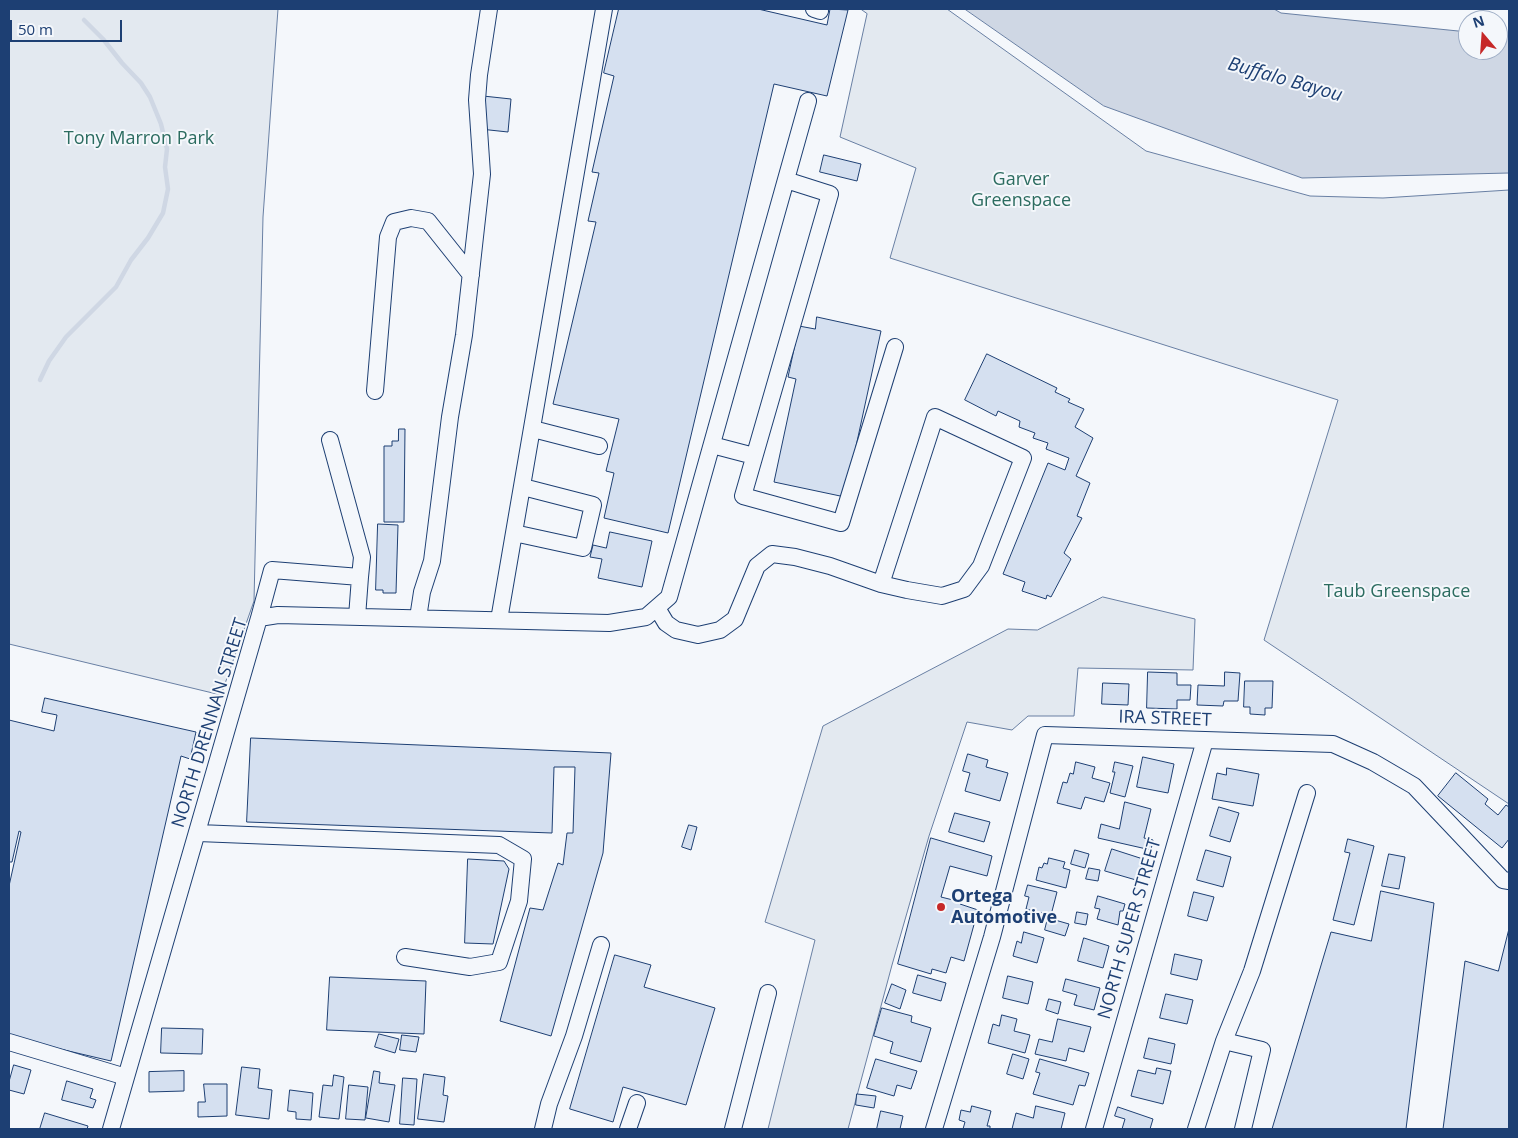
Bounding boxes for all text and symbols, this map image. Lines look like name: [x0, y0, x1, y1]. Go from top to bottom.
scale bar: [12, 10, 125, 42]
north arrow: [1458, 10, 1508, 60]
text: N: [1470, 10, 1487, 32]
text: 50 m: [18, 19, 53, 39]
water label: Buffalo Bayou: [1225, 53, 1345, 107]
park label: Tony Marron Park: [64, 128, 214, 150]
park label: Garver Greenspace: [971, 169, 1071, 212]
park label: Taub Greenspace: [1324, 581, 1470, 603]
street label: NORTH DRENNAN STREET: [168, 615, 252, 831]
street label: IRA STREET: [1118, 707, 1212, 731]
street label: NORTH SUPER STREET: [1094, 836, 1166, 1022]
place label: Ortega Automotive: [951, 886, 1057, 929]
marker: Ortega Automotive: [935, 901, 947, 913]

